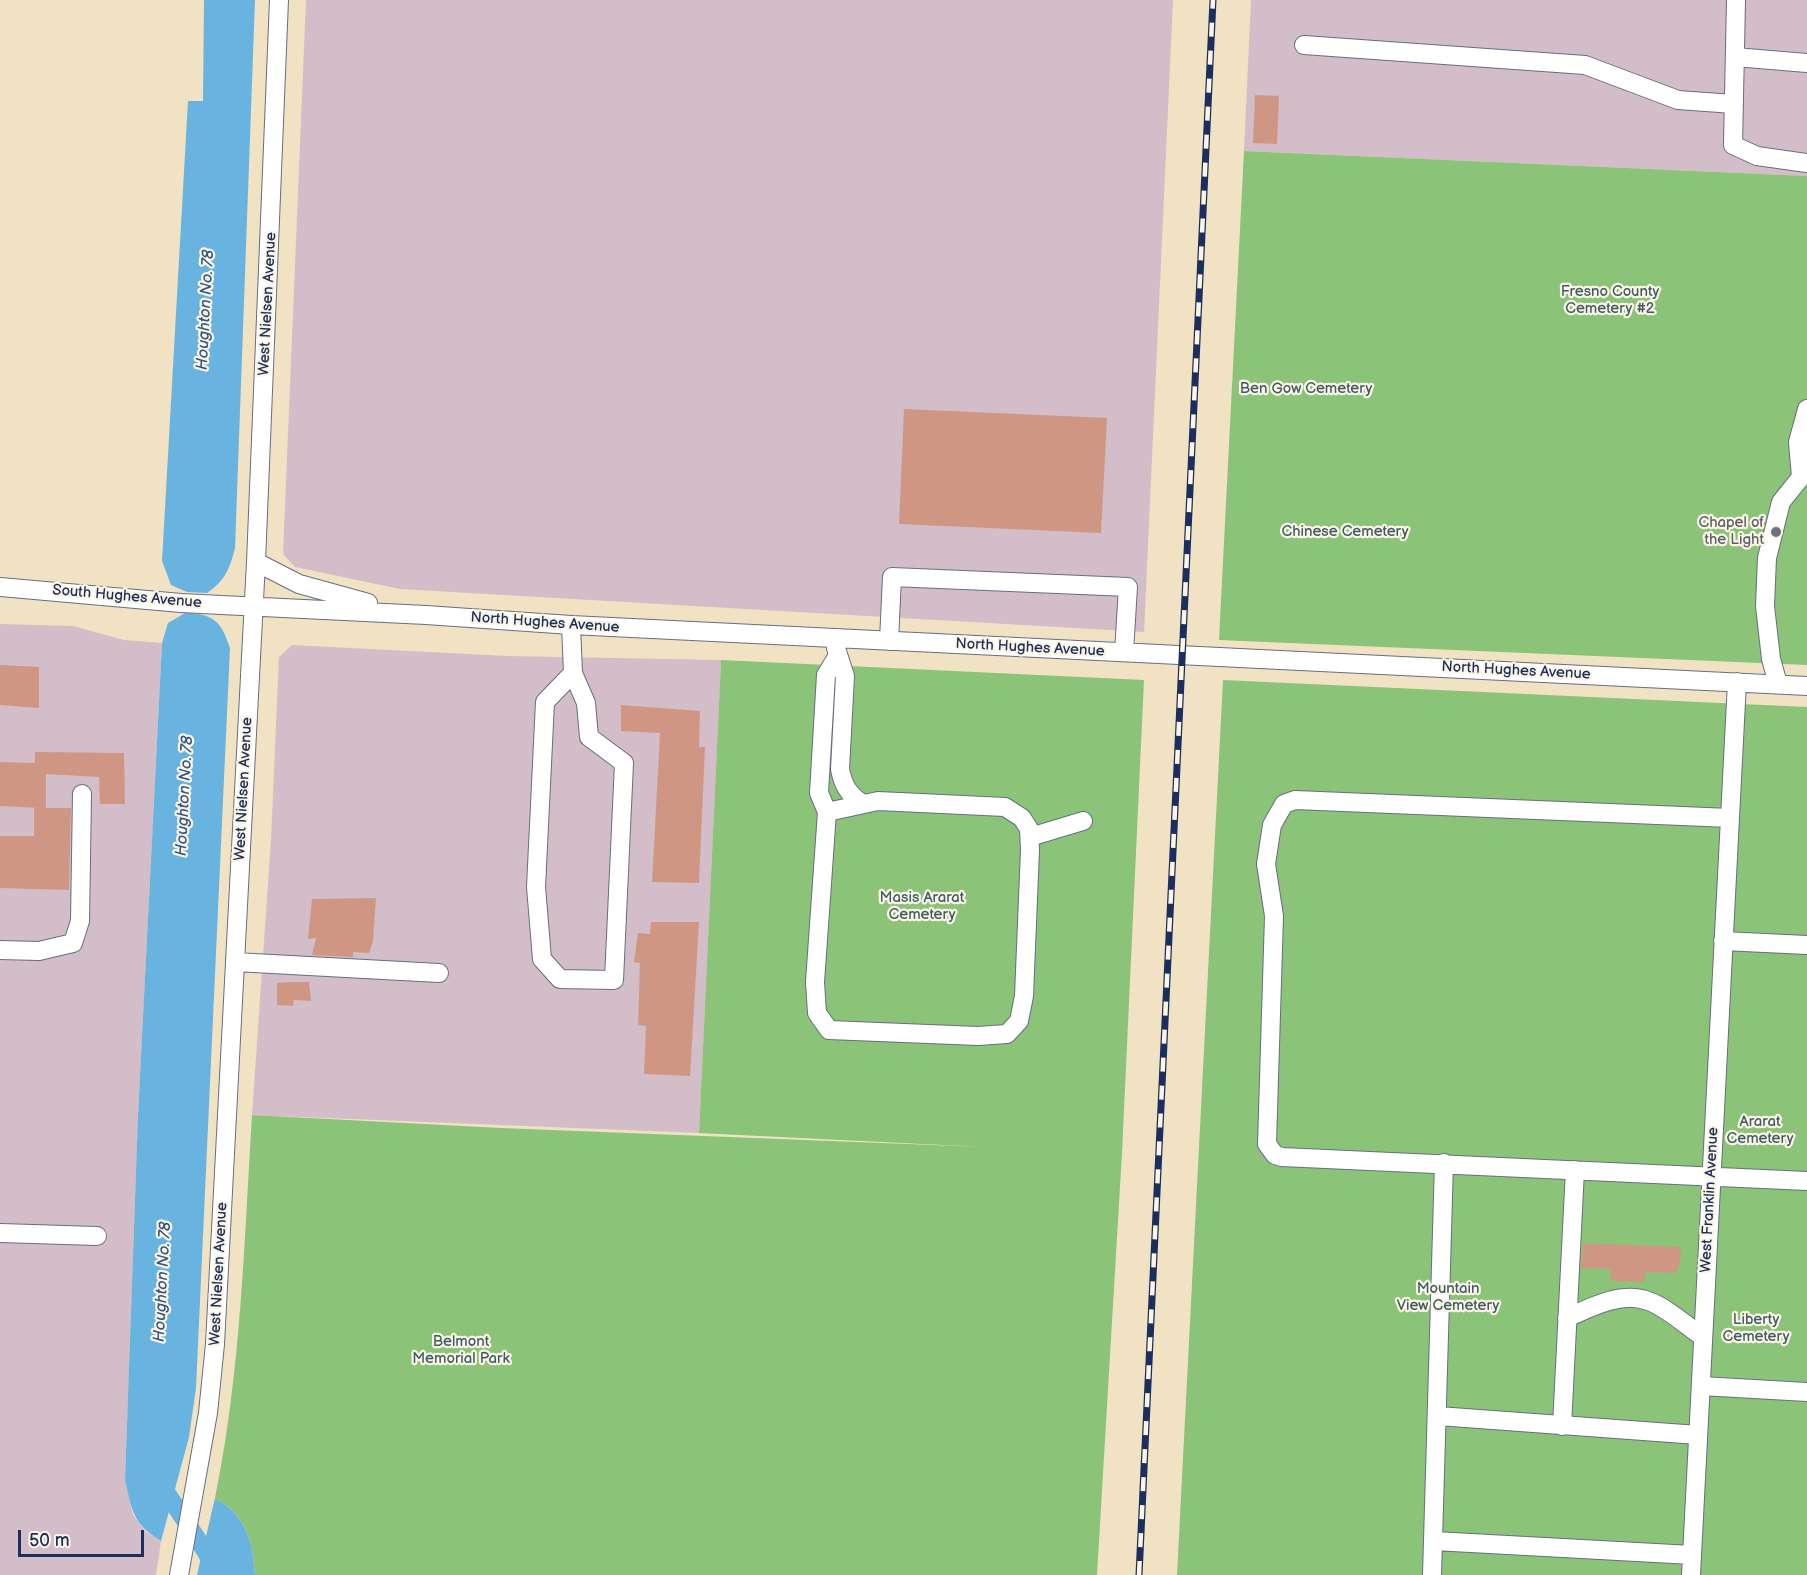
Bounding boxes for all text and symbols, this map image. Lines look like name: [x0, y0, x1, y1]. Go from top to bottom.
street label: West Nielsen Avenue: [255, 232, 281, 376]
water label: Houghton No. 78: [193, 250, 219, 370]
park label: Fresno County Cemetery #2: [1561, 283, 1659, 318]
park label: Ben Gow Cemetery: [1240, 380, 1372, 398]
place label: Chapel of the Light: [1698, 514, 1764, 549]
park label: Chinese Cemetery: [1281, 523, 1409, 541]
marker: Chapel of the Light: [1769, 525, 1783, 539]
street label: South Hughes Avenue: [52, 582, 202, 612]
street label: North Hughes Avenue: [470, 609, 620, 637]
street label: North Hughes Avenue: [955, 635, 1105, 661]
street label: North Hughes Avenue: [1441, 658, 1591, 684]
street label: West Nielsen Avenue: [231, 717, 257, 861]
water label: Houghton No. 78: [172, 736, 198, 856]
park label: Masis Ararat Cemetery: [880, 889, 964, 924]
park label: Ararat Cemetery: [1727, 1113, 1793, 1148]
street label: West Franklin Avenue: [1697, 1127, 1723, 1273]
street label: West Nielsen Avenue: [206, 1202, 232, 1346]
water label: Houghton No. 78: [150, 1222, 176, 1342]
park label: Mountain View Cemetery: [1397, 1280, 1499, 1315]
park label: Liberty Cemetery: [1723, 1311, 1789, 1346]
park label: Belmont Memorial Park: [412, 1333, 510, 1368]
scale bar: [21, 1518, 147, 1556]
text: 50 m: [29, 1530, 70, 1551]

